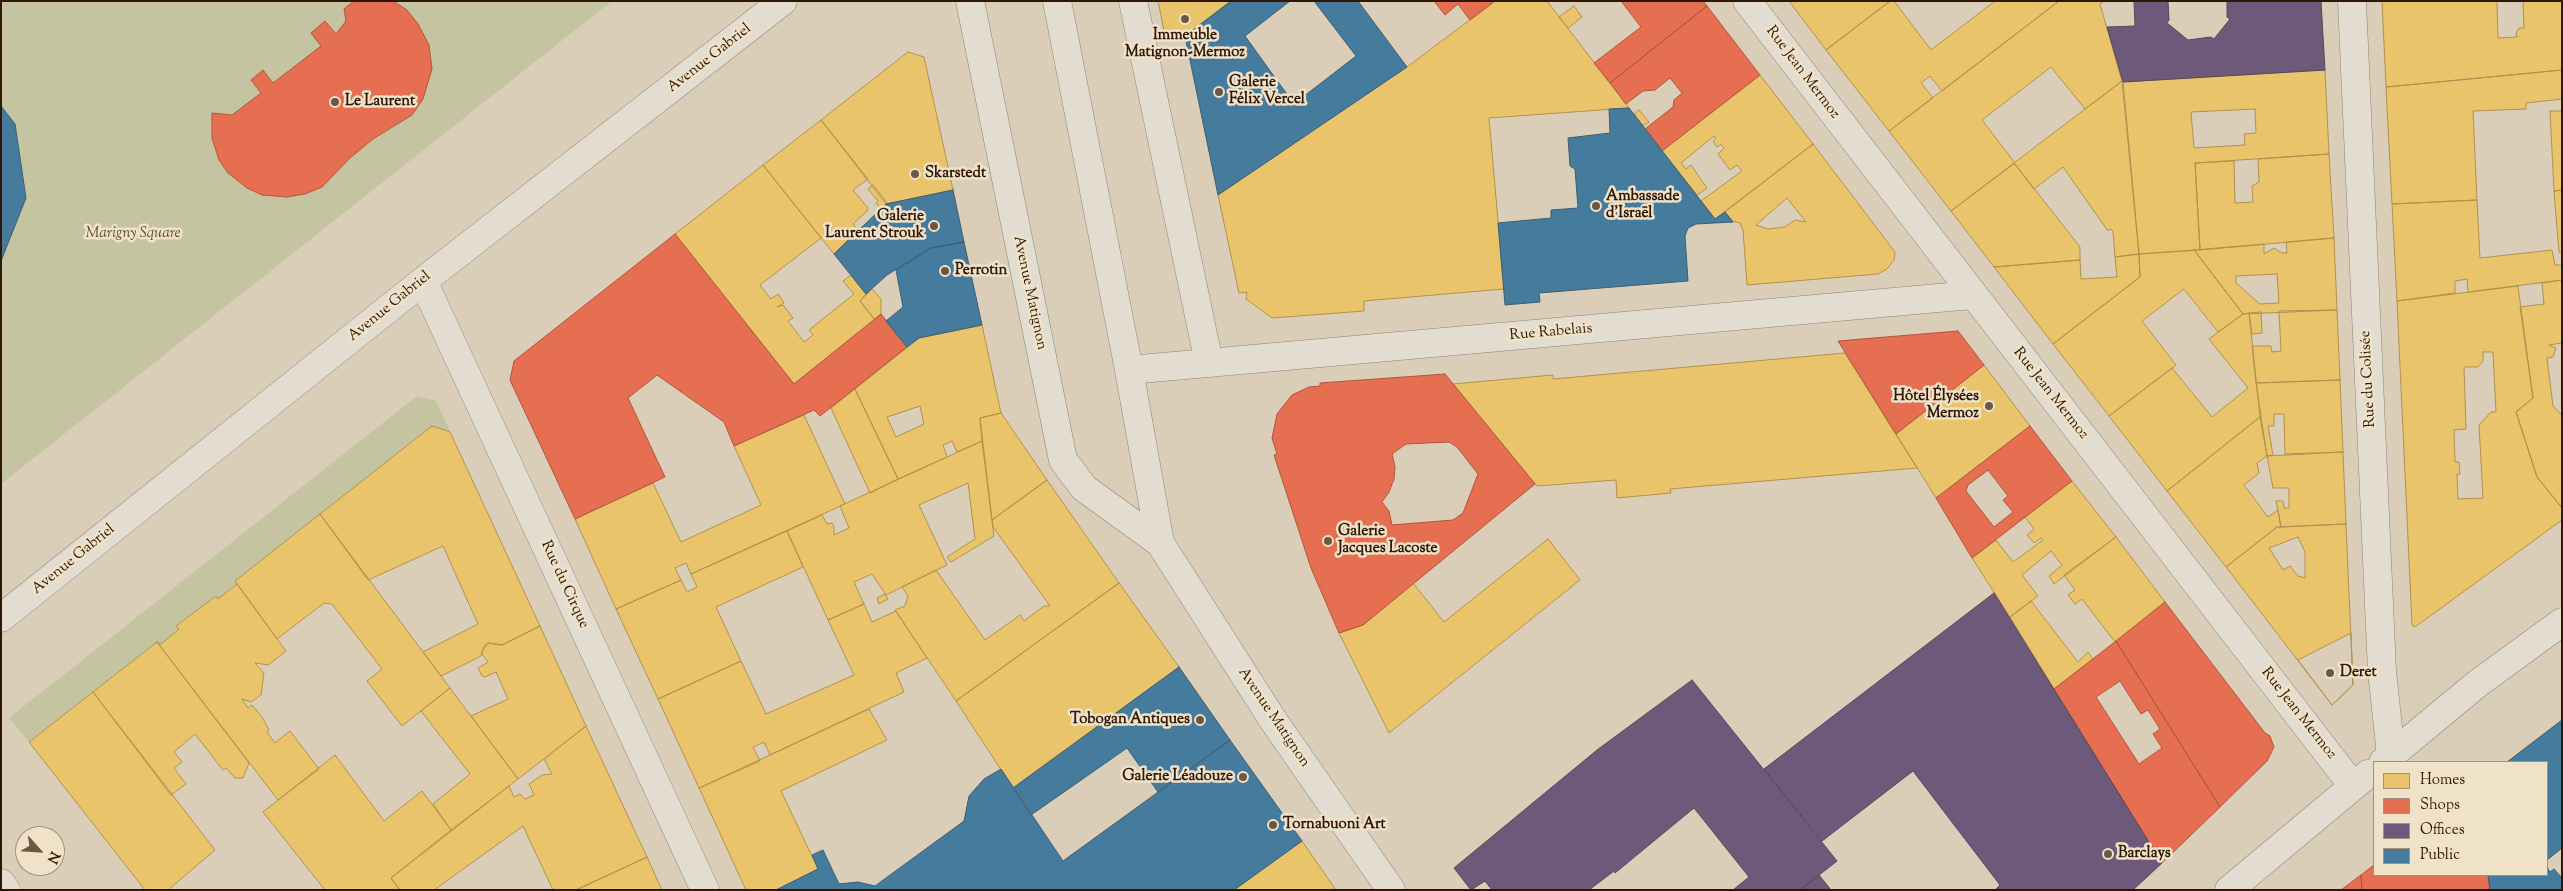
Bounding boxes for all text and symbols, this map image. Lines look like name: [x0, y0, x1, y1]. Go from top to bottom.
marker: Immeuble Matignon-Mermoz: [1179, 13, 1191, 25]
street label: Avenue Gabriel: [664, 21, 756, 97]
street label: Rue Jean Mermoz: [1761, 23, 1843, 123]
place label: Immeuble Matignon-Mermoz: [1125, 27, 1245, 62]
place label: Galerie Félix Vercel: [1229, 74, 1305, 109]
marker: Galerie Félix Vercel: [1213, 86, 1225, 98]
place label: Le Laurent: [345, 93, 415, 111]
marker: Le Laurent: [329, 96, 341, 108]
place label: Skarstedt: [925, 165, 986, 183]
marker: Skarstedt: [909, 168, 921, 180]
place label: Ambassade d'Israël: [1606, 188, 1679, 223]
marker: Ambassade d'Israël: [1590, 200, 1602, 212]
place label: Galerie Laurent Strouk: [825, 208, 924, 243]
marker: Galerie Laurent Strouk: [928, 220, 940, 232]
park label: Marigny Square: [86, 225, 180, 243]
street label: Avenue Matignon: [1008, 234, 1050, 352]
place label: Perrotin: [955, 262, 1007, 280]
marker: Perrotin: [939, 265, 951, 277]
street label: Avenue Gabriel: [345, 268, 435, 346]
street label: Rue Rabelais: [1509, 320, 1593, 346]
street label: Rue du Colisée: [2357, 330, 2381, 428]
street label: Rue Jean Mermoz: [2008, 344, 2092, 444]
place label: Hôtel Élysées Mermoz: [1893, 388, 1979, 423]
marker: Hôtel Élysées Mermoz: [1983, 400, 1995, 412]
street label: Avenue Gabriel: [29, 521, 119, 599]
place label: Galerie Jacques Lacoste: [1338, 523, 1438, 558]
marker: Galerie Jacques Lacoste: [1322, 535, 1334, 547]
street label: Rue du Cirque: [536, 538, 592, 632]
street label: Rue Jean Mermoz: [2256, 664, 2340, 764]
place label: Deret: [2340, 664, 2377, 682]
street label: Avenue Matignon: [1233, 665, 1313, 771]
marker: Deret: [2324, 667, 2336, 679]
place label: Tobogan Antiques: [1070, 711, 1190, 729]
marker: Tobogan Antiques: [1194, 714, 1206, 726]
legend: [2373, 761, 2548, 876]
place label: Galerie Léadouze: [1122, 768, 1233, 786]
text: Homes: [2420, 770, 2465, 791]
marker: Galerie Léadouze: [1237, 771, 1249, 783]
text: Shops: [2420, 795, 2460, 816]
place label: Tornabuoni Art: [1283, 816, 1386, 834]
marker: Tornabuoni Art: [1267, 819, 1279, 831]
text: Offices: [2420, 820, 2465, 841]
north arrow: [15, 826, 65, 876]
place label: Barclays: [2118, 845, 2171, 863]
text: Public: [2420, 845, 2460, 866]
text: N: [41, 848, 64, 867]
marker: Barclays: [2102, 848, 2114, 860]

